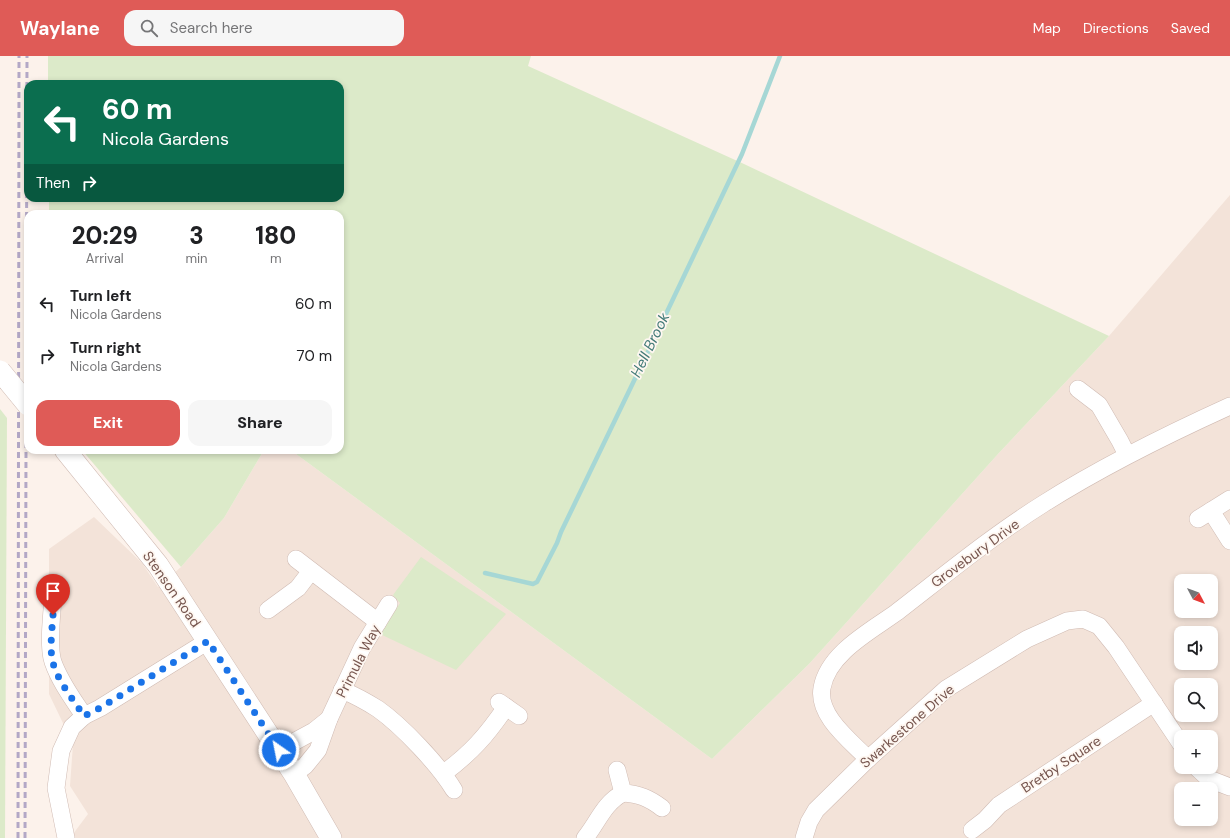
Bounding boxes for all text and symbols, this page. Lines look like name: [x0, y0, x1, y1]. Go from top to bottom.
search box: [124, 10, 404, 46]
text: Waylane: [20, 16, 100, 41]
icon: search: [138, 17, 160, 39]
text: Search here: [170, 18, 253, 38]
text: Map: [1033, 19, 1061, 37]
text: Directions: [1083, 19, 1149, 37]
text: Saved: [1171, 19, 1210, 37]
text: 60 m: [102, 91, 172, 128]
icon: left: [36, 96, 88, 148]
text: Nicola Gardens: [102, 127, 229, 151]
icon: right: [78, 172, 100, 194]
text: Then: [36, 173, 70, 193]
text: 20:29: [72, 220, 138, 251]
text: 3: [189, 220, 204, 251]
text: 180: [255, 220, 296, 251]
text: Arrival: [86, 250, 124, 267]
text: min: [185, 250, 208, 267]
text: m: [270, 250, 282, 267]
text: Turn left: [70, 286, 131, 306]
icon: left: [36, 293, 58, 315]
text: 60 m: [295, 294, 332, 314]
text: Nicola Gardens: [70, 306, 162, 323]
water label: Hell Brook: [626, 309, 674, 381]
text: Turn right: [70, 338, 141, 358]
icon: right: [36, 345, 58, 367]
text: 70 m: [297, 346, 332, 366]
text: Nicola Gardens: [70, 358, 162, 375]
button: Exit: [36, 400, 180, 446]
button: Share: [188, 400, 332, 446]
street label: Grovebury Drive: [927, 515, 1023, 591]
street label: Stenson Road: [139, 547, 205, 631]
pin: [36, 574, 70, 615]
north arrow: [1174, 574, 1218, 618]
map controls: [1174, 574, 1218, 826]
icon: arrive: [42, 580, 64, 602]
street label: Primula Way: [332, 621, 384, 701]
button: sound: [1174, 626, 1218, 670]
button: search: [1174, 678, 1218, 722]
street label: Swarkestone Drive: [856, 680, 958, 772]
position arrow: [258, 729, 300, 771]
button: +: [1174, 730, 1218, 774]
street label: Bretby Square: [1018, 731, 1104, 797]
button: −: [1174, 782, 1218, 826]

